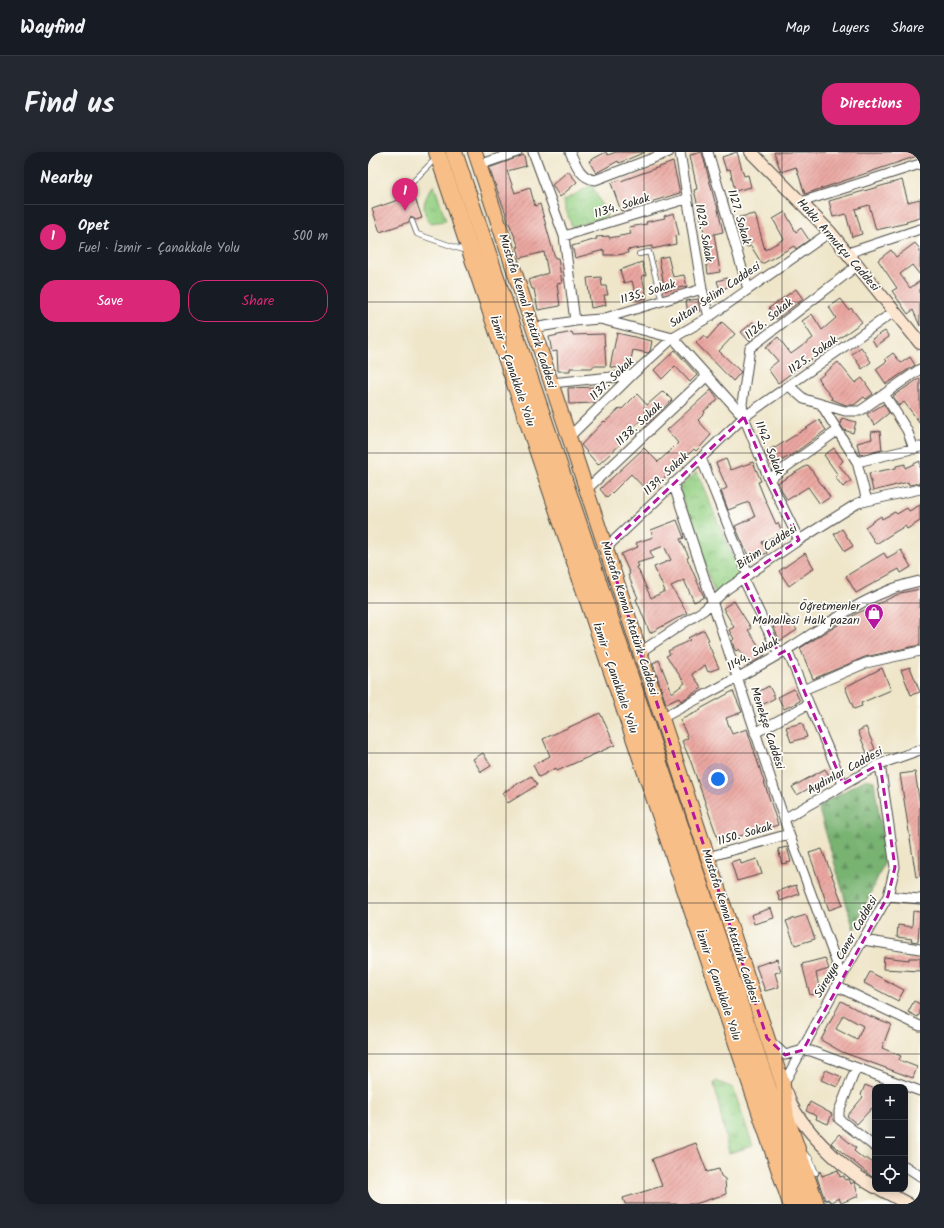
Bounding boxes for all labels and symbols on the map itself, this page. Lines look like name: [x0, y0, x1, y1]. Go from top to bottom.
pin: 1: [392, 178, 418, 211]
street label: 1127. Sokak: [722, 187, 756, 247]
street label: 1134. Sokak: [592, 188, 653, 223]
street label: Hakkı Armutçu Caddesi: [792, 194, 885, 297]
street label: 1029. Sokak: [690, 202, 719, 264]
street label: Mustafa Kemal Atatürk Caddesi: [493, 231, 561, 392]
street label: Sultan Selim Caddesi: [665, 257, 765, 333]
street label: 1135. Sokak: [618, 274, 678, 309]
street label: 1126. Sokak: [741, 293, 798, 344]
street label: İzmir - Çanakkale Yolu: [484, 313, 540, 429]
street label: 1125. Sokak: [784, 331, 842, 379]
street label: 1137. Sokak: [585, 352, 639, 405]
street label: 1138. Sokak: [611, 397, 667, 451]
street label: 1142. Sokak: [749, 418, 789, 479]
street label: 1139. Sokak: [639, 448, 693, 500]
street label: Bitim Caddesi: [732, 519, 802, 575]
street label: Mustafa Kemal Atatürk Caddesi: [595, 538, 663, 699]
place label: Öğretmenler Mahallesi Halk pazarı: [752, 597, 861, 630]
shop icon: Öğretmenler Mahallesi Halk pazarı: [863, 602, 885, 630]
street label: İzmir - Çanakkale Yolu: [587, 620, 643, 736]
street label: 1144. Sokak: [723, 632, 783, 676]
street label: Menekşe Caddesi: [745, 684, 790, 773]
street label: Aydınlar Caddesi: [804, 742, 887, 800]
your location: [708, 769, 728, 789]
street label: 1150. Sokak: [715, 817, 775, 851]
street label: Mustafa Kemal Atatürk Caddesi: [696, 846, 764, 1007]
street label: Süreyya Caner Caddesi: [809, 892, 883, 1001]
street label: İzmir - Çanakkale Yolu: [690, 927, 746, 1043]

